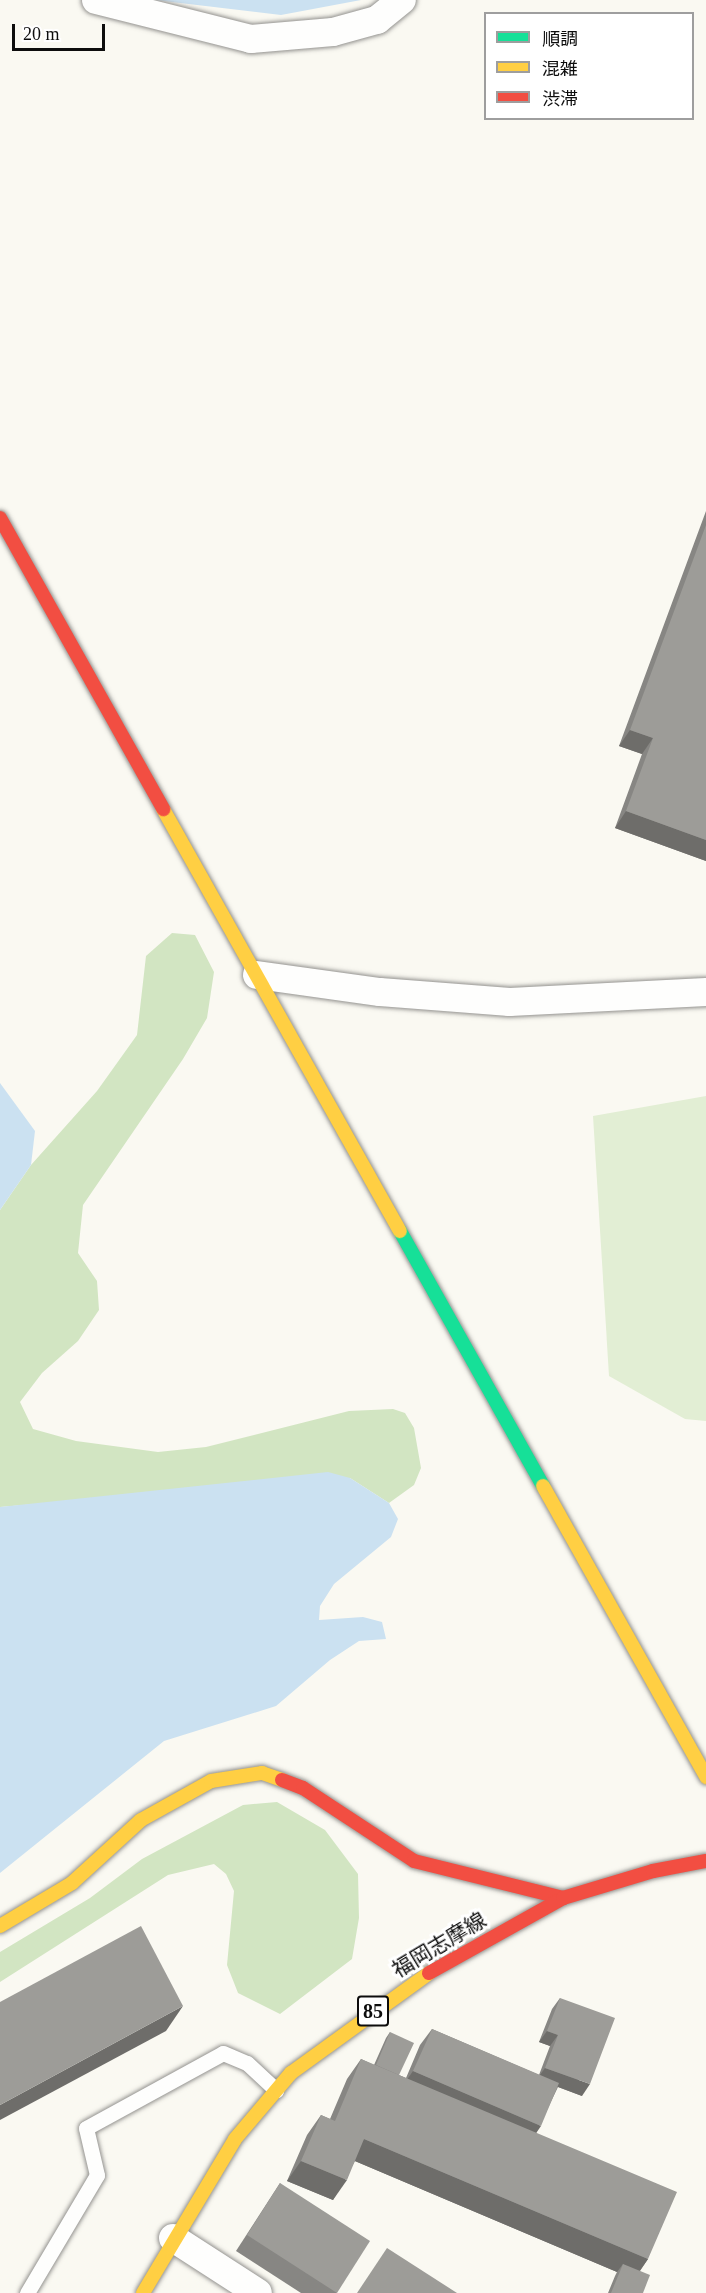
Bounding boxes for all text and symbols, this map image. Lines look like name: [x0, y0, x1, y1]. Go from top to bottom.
scale bar: [15, 12, 108, 50]
legend: [484, 12, 694, 120]
text: 20 m: [23, 24, 60, 44]
text: 順調: [542, 29, 578, 49]
text: 混雑: [542, 59, 578, 79]
text: 渋滞: [542, 89, 578, 109]
street label: 福岡志摩線: [388, 1907, 490, 1983]
road number: 85: [356, 1994, 389, 2028]

